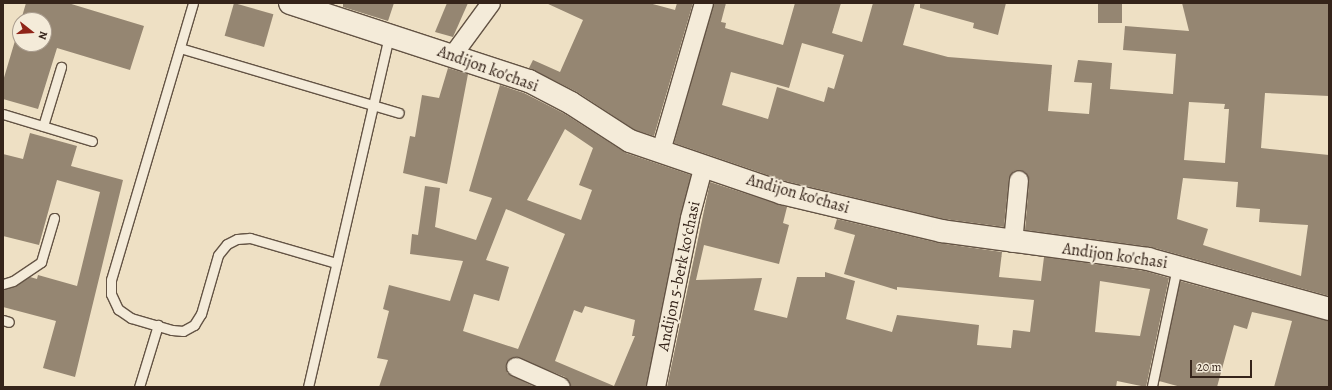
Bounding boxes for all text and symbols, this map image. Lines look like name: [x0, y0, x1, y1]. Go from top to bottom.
north arrow: [12, 12, 52, 52]
text: N: [35, 29, 51, 41]
street label: Andijon ko'chasi: [435, 42, 541, 96]
street label: Andijon ko'chasi: [744, 170, 852, 218]
street label: Аndijon 5-berk koʻchasi: [654, 199, 704, 353]
street label: Andijon ko'chasi: [1061, 239, 1169, 273]
scale bar: [1192, 352, 1254, 378]
text: 20 m: [1197, 359, 1221, 375]

